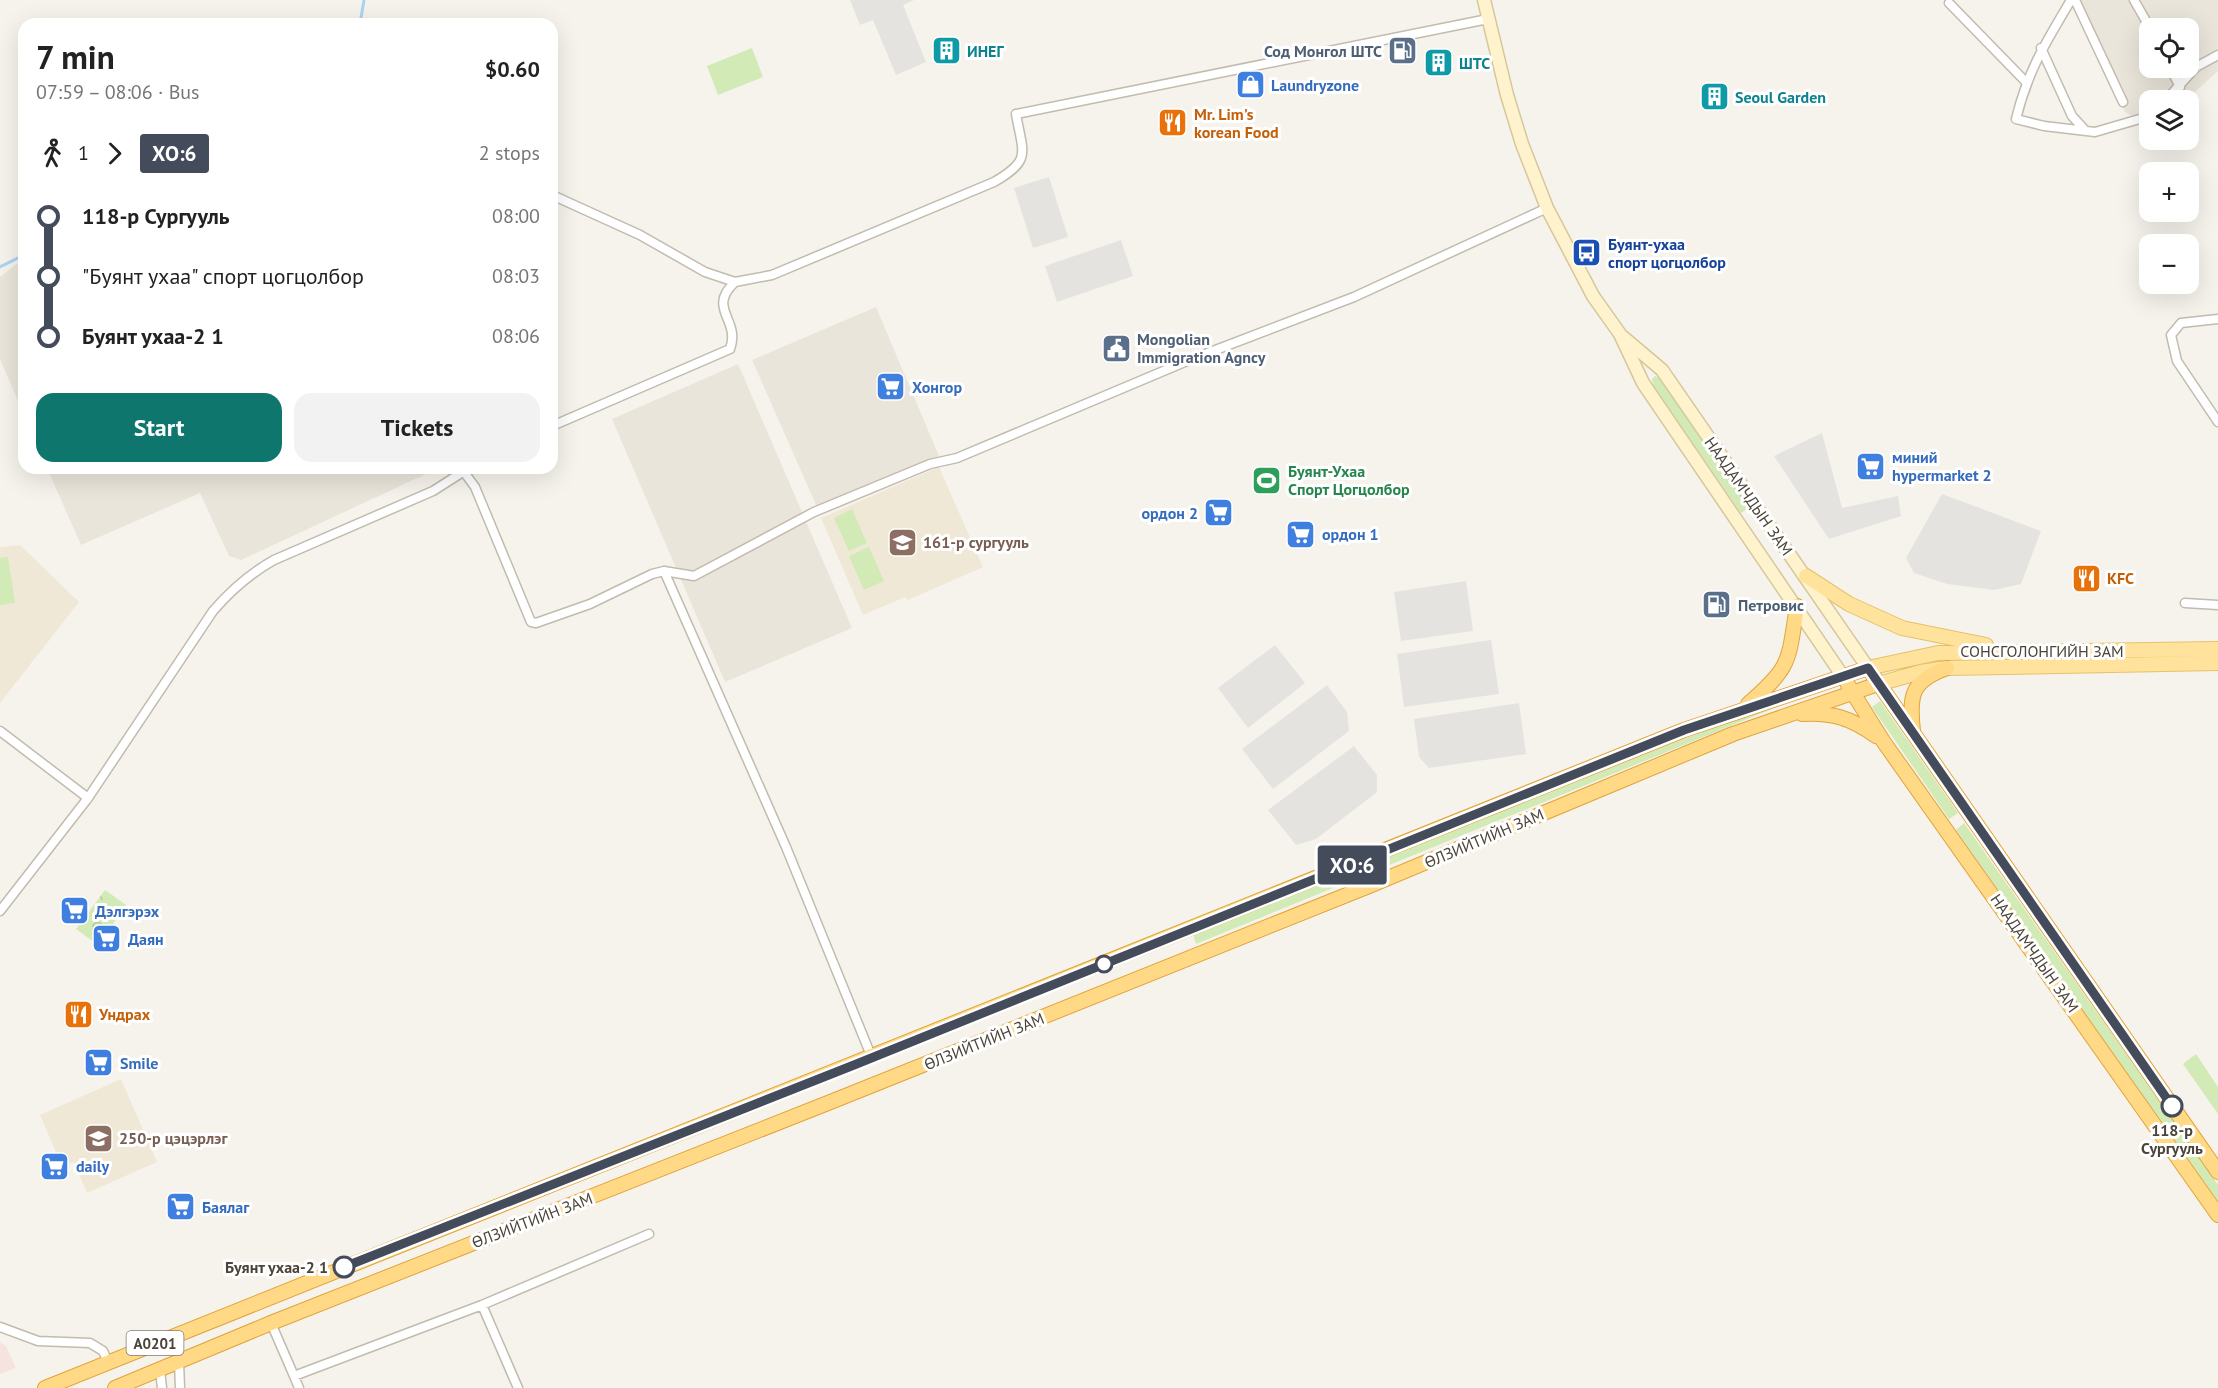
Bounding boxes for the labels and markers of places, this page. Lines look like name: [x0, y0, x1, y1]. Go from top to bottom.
building icon: ИНЕГ: [930, 35, 962, 67]
fuel station icon: Сод Монгол ШТС: [1387, 35, 1419, 67]
place label: ИНЕГ: [967, 41, 1004, 61]
place label: Сод Монгол ШТС: [1264, 41, 1382, 61]
building icon: ШТС: [1422, 47, 1454, 79]
place label: ШТС: [1459, 53, 1490, 73]
shop icon: Laundryzone: [1234, 69, 1266, 101]
place label: Laundryzone: [1271, 75, 1359, 95]
building icon: Seoul Garden: [1698, 81, 1730, 113]
place label: Seoul Garden: [1735, 87, 1826, 107]
place label: Mr. Lim's korean Food: [1194, 104, 1279, 142]
restaurant icon: Mr. Lim's korean Food: [1157, 107, 1189, 139]
place label: Буянт-ухаа спорт цогцолбор: [1608, 234, 1726, 272]
bus stop icon: Буянт-ухаа спорт цогцолбор: [1571, 237, 1603, 269]
place label: Mongolian Immigration Agncy: [1137, 329, 1266, 367]
public building icon: Mongolian Immigration Agncy: [1100, 332, 1132, 364]
supermarket icon: Хонгор: [875, 371, 907, 403]
place label: Хонгор: [912, 377, 962, 397]
place label: миний hypermarket 2: [1892, 447, 1992, 485]
supermarket icon: миний hypermarket 2: [1855, 450, 1887, 482]
place label: Буянт-Ухаа Спорт Цогцолбор: [1288, 461, 1410, 499]
sports icon: Буянт-Ухаа Спорт Цогцолбор: [1251, 464, 1283, 496]
supermarket icon: ордон 2: [1203, 497, 1235, 529]
place label: ордон 2: [1141, 503, 1198, 523]
supermarket icon: ордон 1: [1285, 518, 1317, 550]
place label: ордон 1: [1322, 524, 1379, 544]
school or university icon: 161-р сургууль: [886, 526, 918, 558]
place label: 161-р сургууль: [923, 532, 1029, 552]
restaurant icon: KFC: [2070, 562, 2102, 594]
place label: KFC: [2107, 568, 2134, 588]
fuel station icon: Петровис: [1701, 589, 1733, 621]
place label: Петровис: [1738, 595, 1804, 615]
supermarket icon: Дэлгэрэх: [58, 895, 90, 927]
place label: Дэлгэрэх: [95, 901, 160, 921]
supermarket icon: Даян: [91, 923, 123, 955]
place label: Даян: [128, 929, 164, 949]
unlabelled marker: [1095, 955, 1113, 973]
restaurant icon: Ундрах: [62, 998, 94, 1030]
place label: Ундрах: [98, 1004, 151, 1024]
supermarket icon: Smile: [83, 1047, 115, 1079]
place label: Smile: [120, 1053, 159, 1073]
marker: 118-р Сургууль: [2161, 1095, 2183, 1117]
place label: 118-р Сургууль: [2141, 1120, 2203, 1158]
school or university icon: 250-р цэцэрлэг: [82, 1122, 114, 1154]
place label: 250-р цэцэрлэг: [119, 1128, 228, 1148]
supermarket icon: daily: [39, 1150, 71, 1182]
place label: daily: [76, 1156, 110, 1176]
supermarket icon: Баялаг: [165, 1191, 197, 1223]
place label: Баялаг: [202, 1197, 250, 1217]
marker: Буянт ухаа-2 1: [333, 1256, 355, 1278]
place label: Буянт ухаа-2 1: [225, 1257, 328, 1277]

